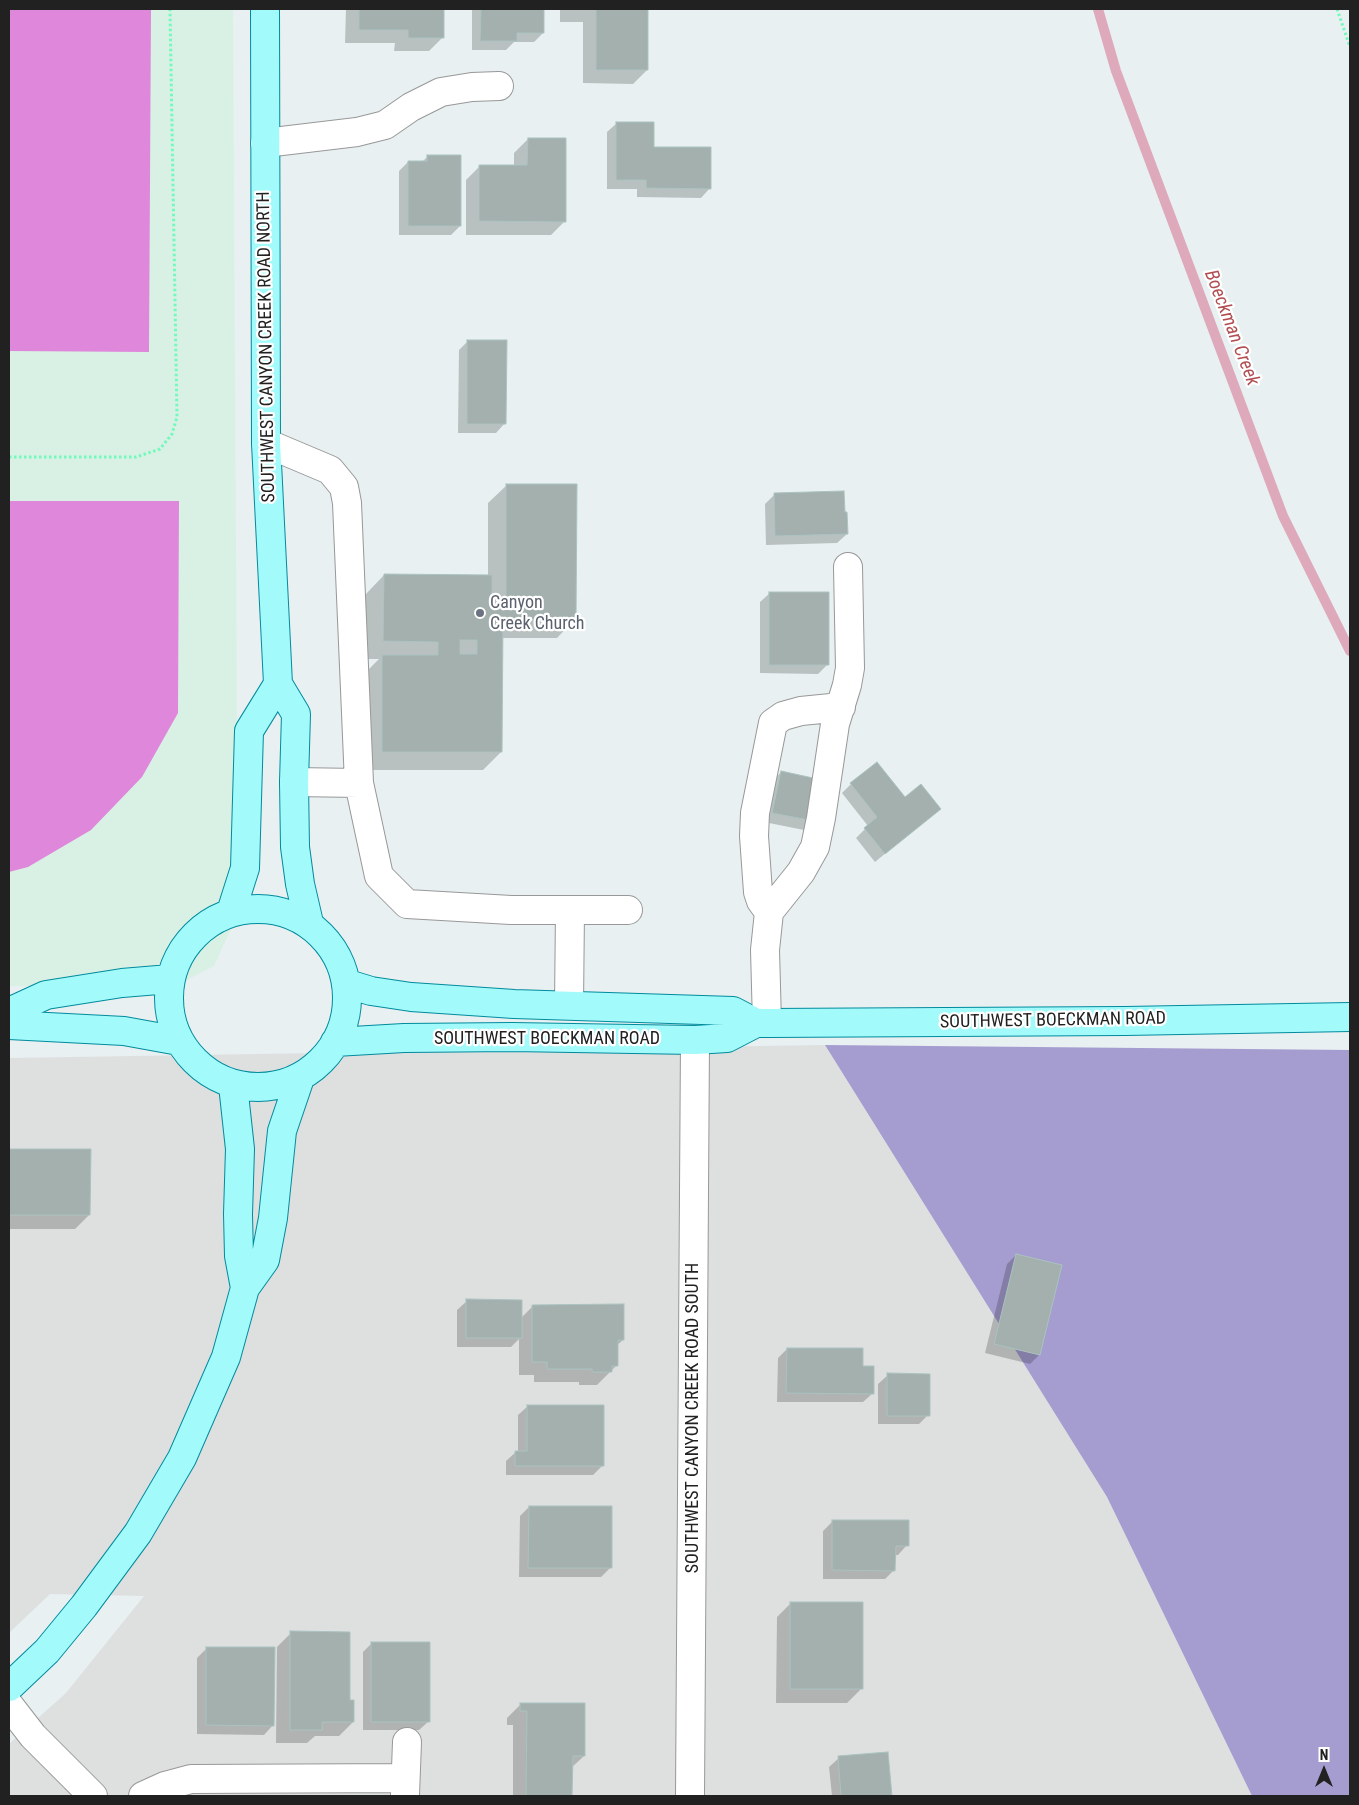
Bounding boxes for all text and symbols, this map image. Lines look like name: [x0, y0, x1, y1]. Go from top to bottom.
street label: SOUTHWEST CANYON CREEK ROAD NORTH: [253, 191, 281, 503]
water label: Boeckman Creek: [1198, 267, 1264, 389]
place label: Canyon Creek Church: [490, 592, 585, 634]
marker: Canyon Creek Church: [474, 607, 486, 619]
street label: SOUTHWEST BOECKMAN ROAD: [940, 1008, 1166, 1034]
street label: SOUTHWEST BOECKMAN ROAD: [434, 1028, 660, 1050]
street label: SOUTHWEST CANYON CREEK ROAD SOUTH: [682, 1263, 704, 1573]
north arrow: [1299, 1745, 1349, 1795]
text: N: [1320, 1747, 1328, 1763]

